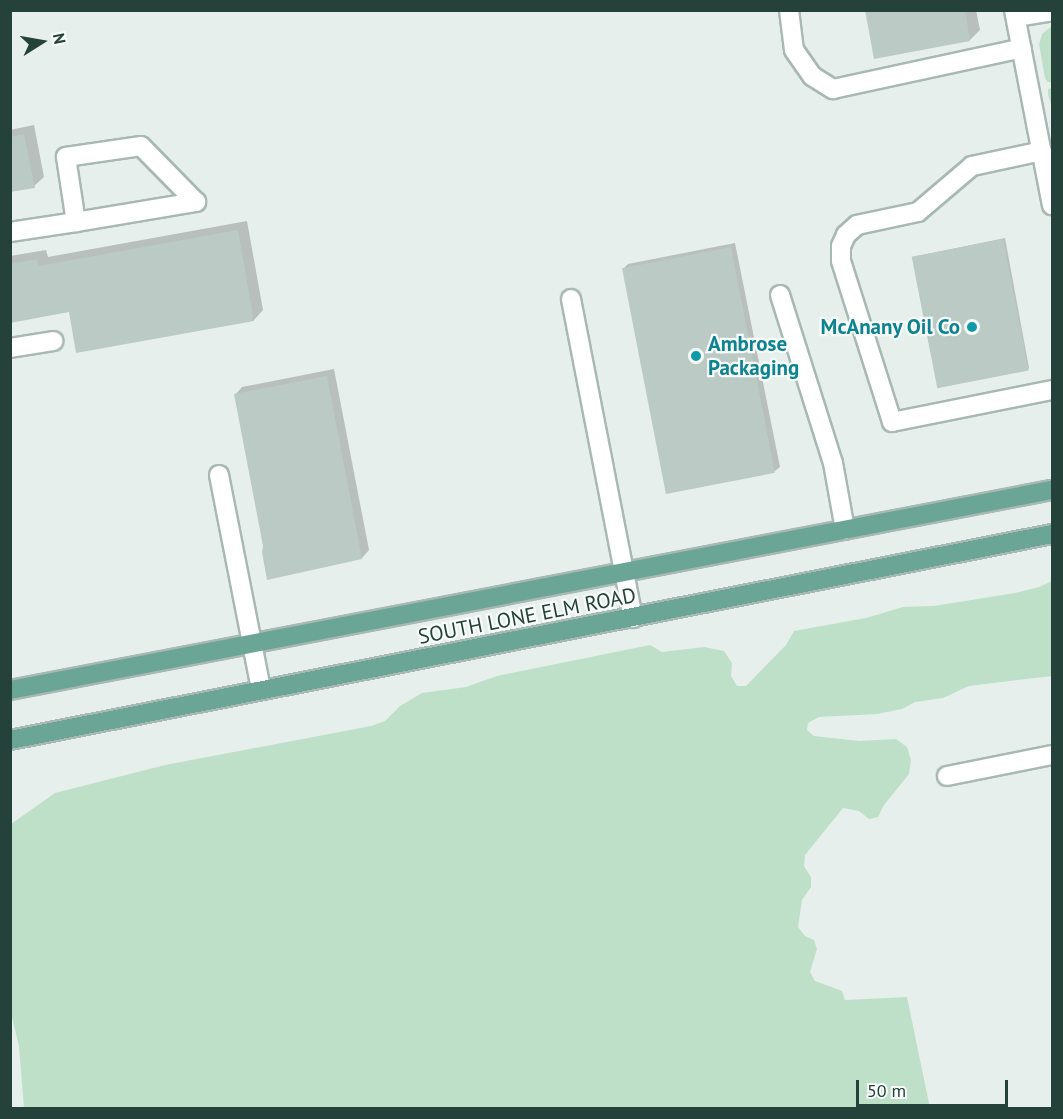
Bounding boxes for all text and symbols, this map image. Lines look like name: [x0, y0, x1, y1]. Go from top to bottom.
north arrow: [12, 12, 72, 72]
text: N: [49, 31, 70, 46]
place label: McAnany Oil Co: [819, 314, 960, 340]
marker: McAnany Oil Co: [965, 320, 979, 334]
place label: Ambrose Packaging: [708, 331, 799, 381]
marker: Ambrose Packaging: [689, 349, 703, 363]
street label: SOUTH LONE ELM ROAD: [416, 583, 638, 649]
scale bar: [859, 1068, 1010, 1106]
text: 50 m: [867, 1079, 906, 1102]

